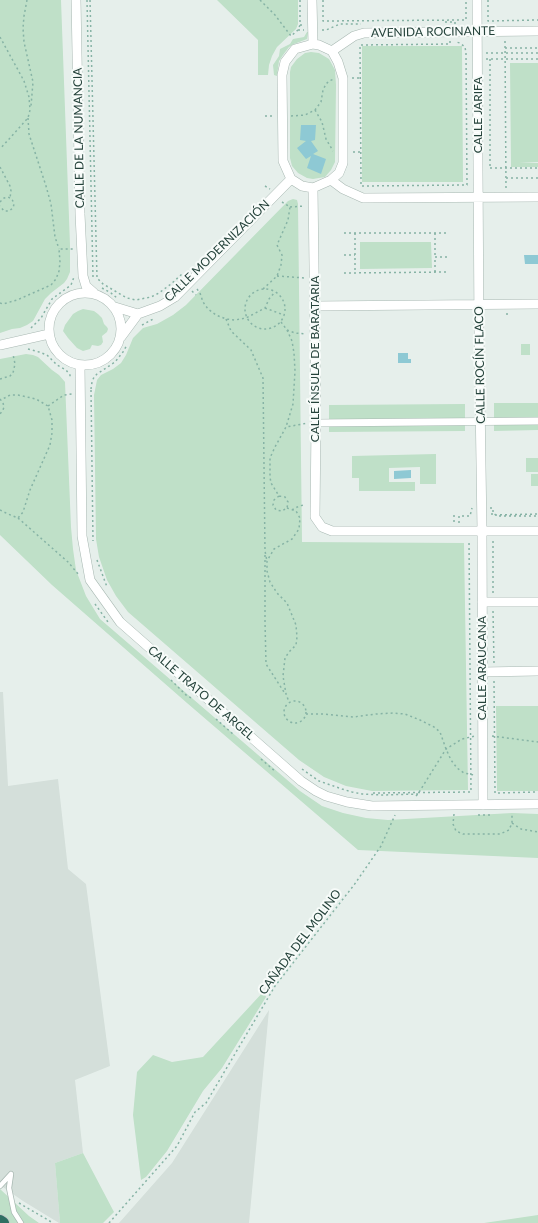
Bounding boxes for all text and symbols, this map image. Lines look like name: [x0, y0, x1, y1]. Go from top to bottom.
street label: AVENIDA ROCINANTE: [371, 24, 495, 40]
street label: CALLE DE LA NUMANCIA: [71, 67, 87, 209]
street label: CALLE JARIFA: [471, 77, 485, 153]
street label: CALLE MODERNIZACIÓN: [161, 197, 273, 305]
street label: CALLE ÍNSULA DE BARATARIA: [308, 276, 322, 442]
street label: CALLE ROCÍN FLACO: [472, 306, 488, 424]
street label: CALLE ARAUCANA: [475, 616, 489, 720]
street label: CALLE TRATO DE ARGEL: [145, 643, 257, 743]
street label: CAÑADA DEL MOLINO: [256, 887, 344, 997]

